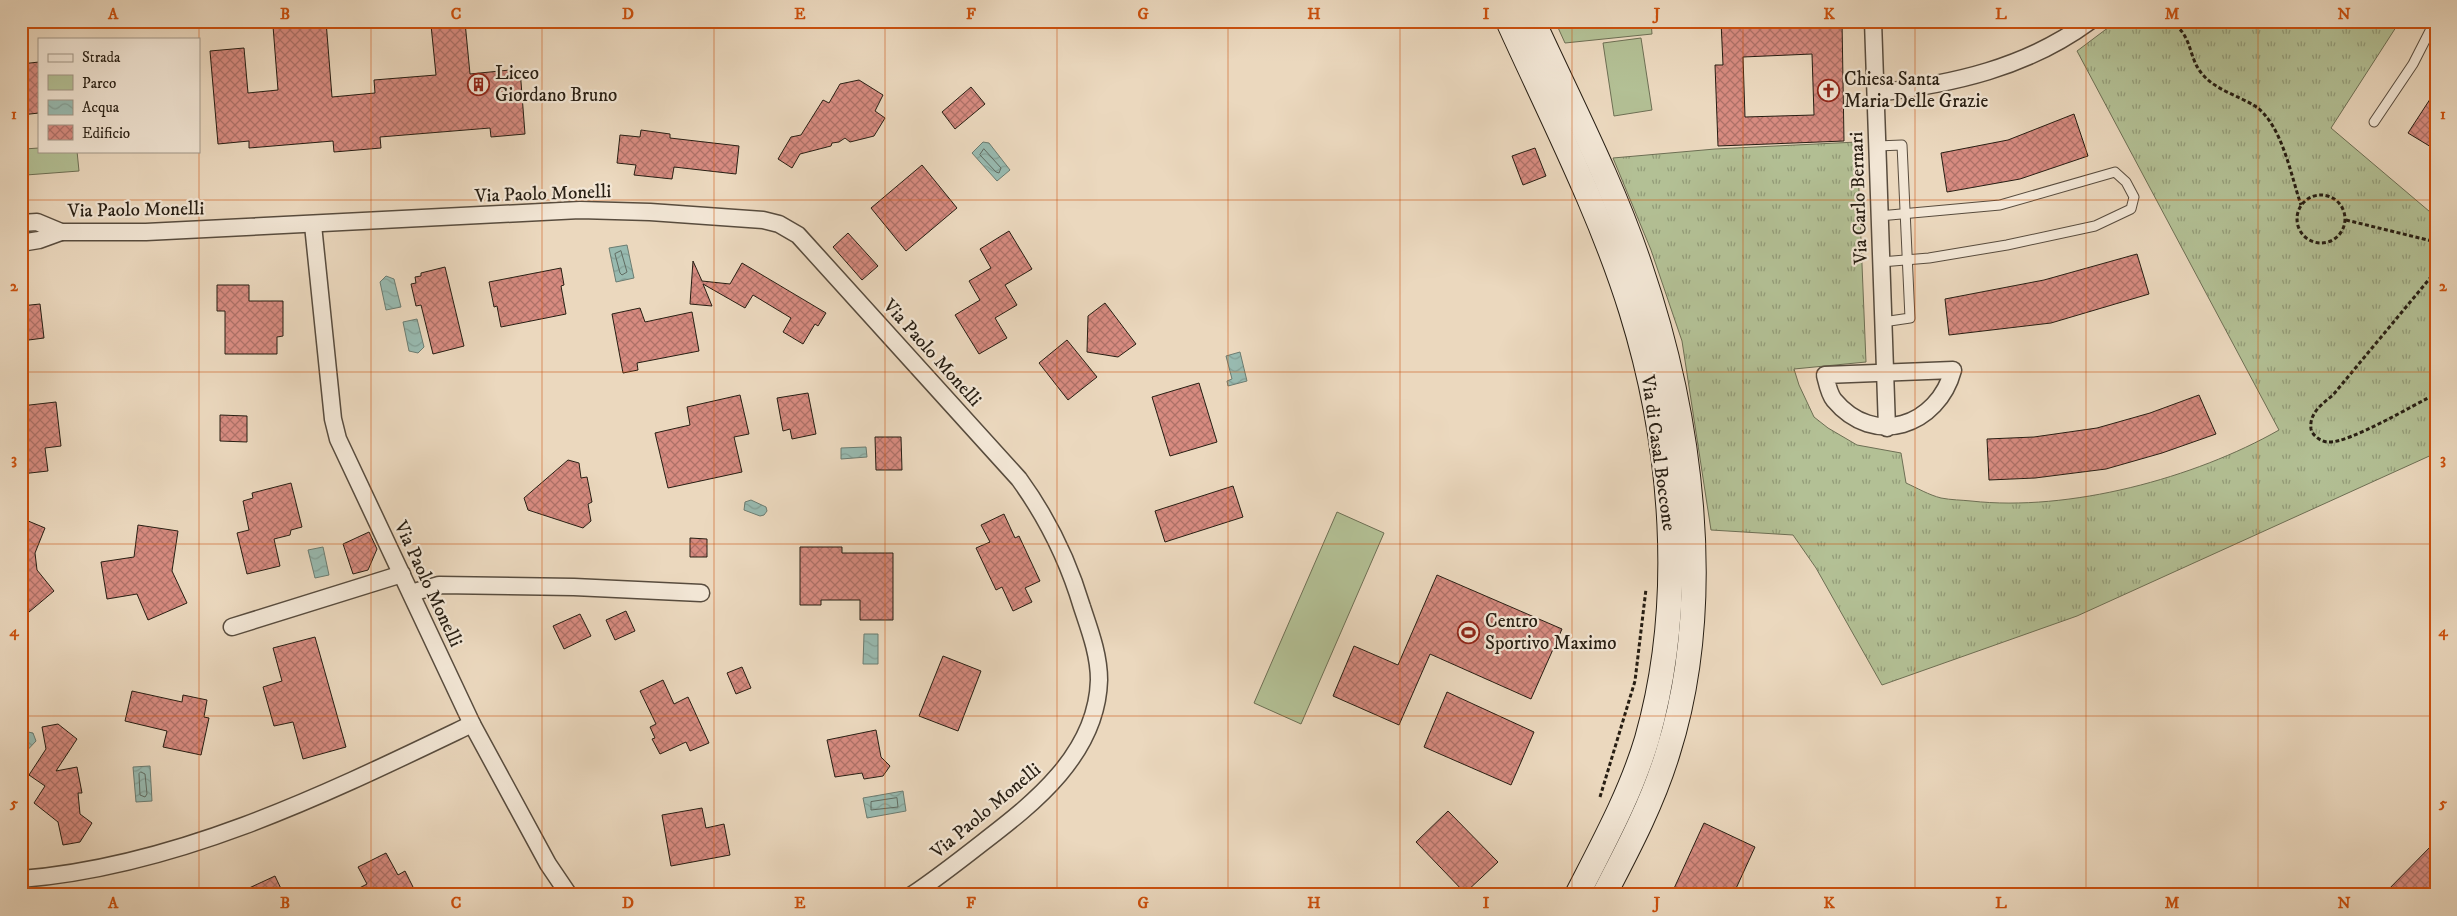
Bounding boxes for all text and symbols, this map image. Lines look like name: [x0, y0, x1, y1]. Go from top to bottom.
text: A: [107, 4, 119, 24]
text: B: [280, 4, 290, 24]
text: C: [451, 4, 461, 24]
text: D: [622, 4, 634, 24]
text: E: [794, 4, 806, 24]
text: F: [966, 4, 976, 24]
text: G: [1137, 4, 1149, 24]
text: H: [1307, 4, 1321, 24]
text: I: [1483, 4, 1490, 24]
text: J: [1652, 4, 1661, 24]
text: K: [1823, 4, 1835, 24]
text: L: [1995, 4, 2007, 24]
text: M: [2165, 4, 2180, 24]
text: N: [2337, 4, 2351, 24]
legend: [38, 38, 200, 152]
text: Strada: [82, 48, 121, 67]
place label: Liceo Giordano Bruno: [495, 62, 617, 107]
place label: Chiesa Santa Maria Delle Grazie: [1844, 68, 1988, 113]
building icon: Liceo Giordano Bruno: [467, 72, 491, 96]
text: Parco: [82, 74, 116, 93]
church icon: Chiesa Santa Maria Delle Grazie: [1816, 78, 1840, 102]
text: Acqua: [82, 98, 120, 117]
text: 1: [11, 104, 17, 124]
text: 1: [2440, 104, 2446, 124]
text: Edificio: [82, 124, 130, 143]
street label: Via Carlo Bernari: [1845, 131, 1873, 266]
street label: Via Paolo Monelli: [473, 180, 612, 208]
street label: Via Paolo Monelli: [67, 197, 205, 223]
text: 2: [10, 276, 19, 296]
text: 2: [2439, 276, 2448, 296]
street label: Via Paolo Monelli: [877, 294, 986, 411]
street label: Via di Casal Boccone: [1636, 373, 1680, 532]
text: 3: [11, 449, 17, 469]
text: 3: [2440, 449, 2446, 469]
street label: Via Paolo Monelli: [388, 516, 467, 651]
place label: Centro Sportivo Maximo: [1485, 610, 1616, 655]
sports icon: Centro Sportivo Maximo: [1457, 620, 1481, 644]
text: 4: [8, 621, 19, 641]
text: 4: [2437, 621, 2448, 641]
street label: Via Paolo Monelli: [926, 758, 1046, 864]
text: 5: [9, 793, 18, 813]
text: 5: [2438, 793, 2447, 813]
text: A: [107, 893, 119, 913]
text: B: [280, 893, 290, 913]
text: C: [451, 893, 461, 913]
text: D: [622, 893, 634, 913]
text: E: [794, 893, 806, 913]
text: F: [966, 893, 976, 913]
text: G: [1137, 893, 1149, 913]
text: H: [1307, 893, 1321, 913]
text: I: [1483, 893, 1490, 913]
text: J: [1652, 893, 1661, 913]
text: K: [1823, 893, 1835, 913]
text: L: [1995, 893, 2007, 913]
text: M: [2165, 893, 2180, 913]
text: N: [2337, 893, 2351, 913]

